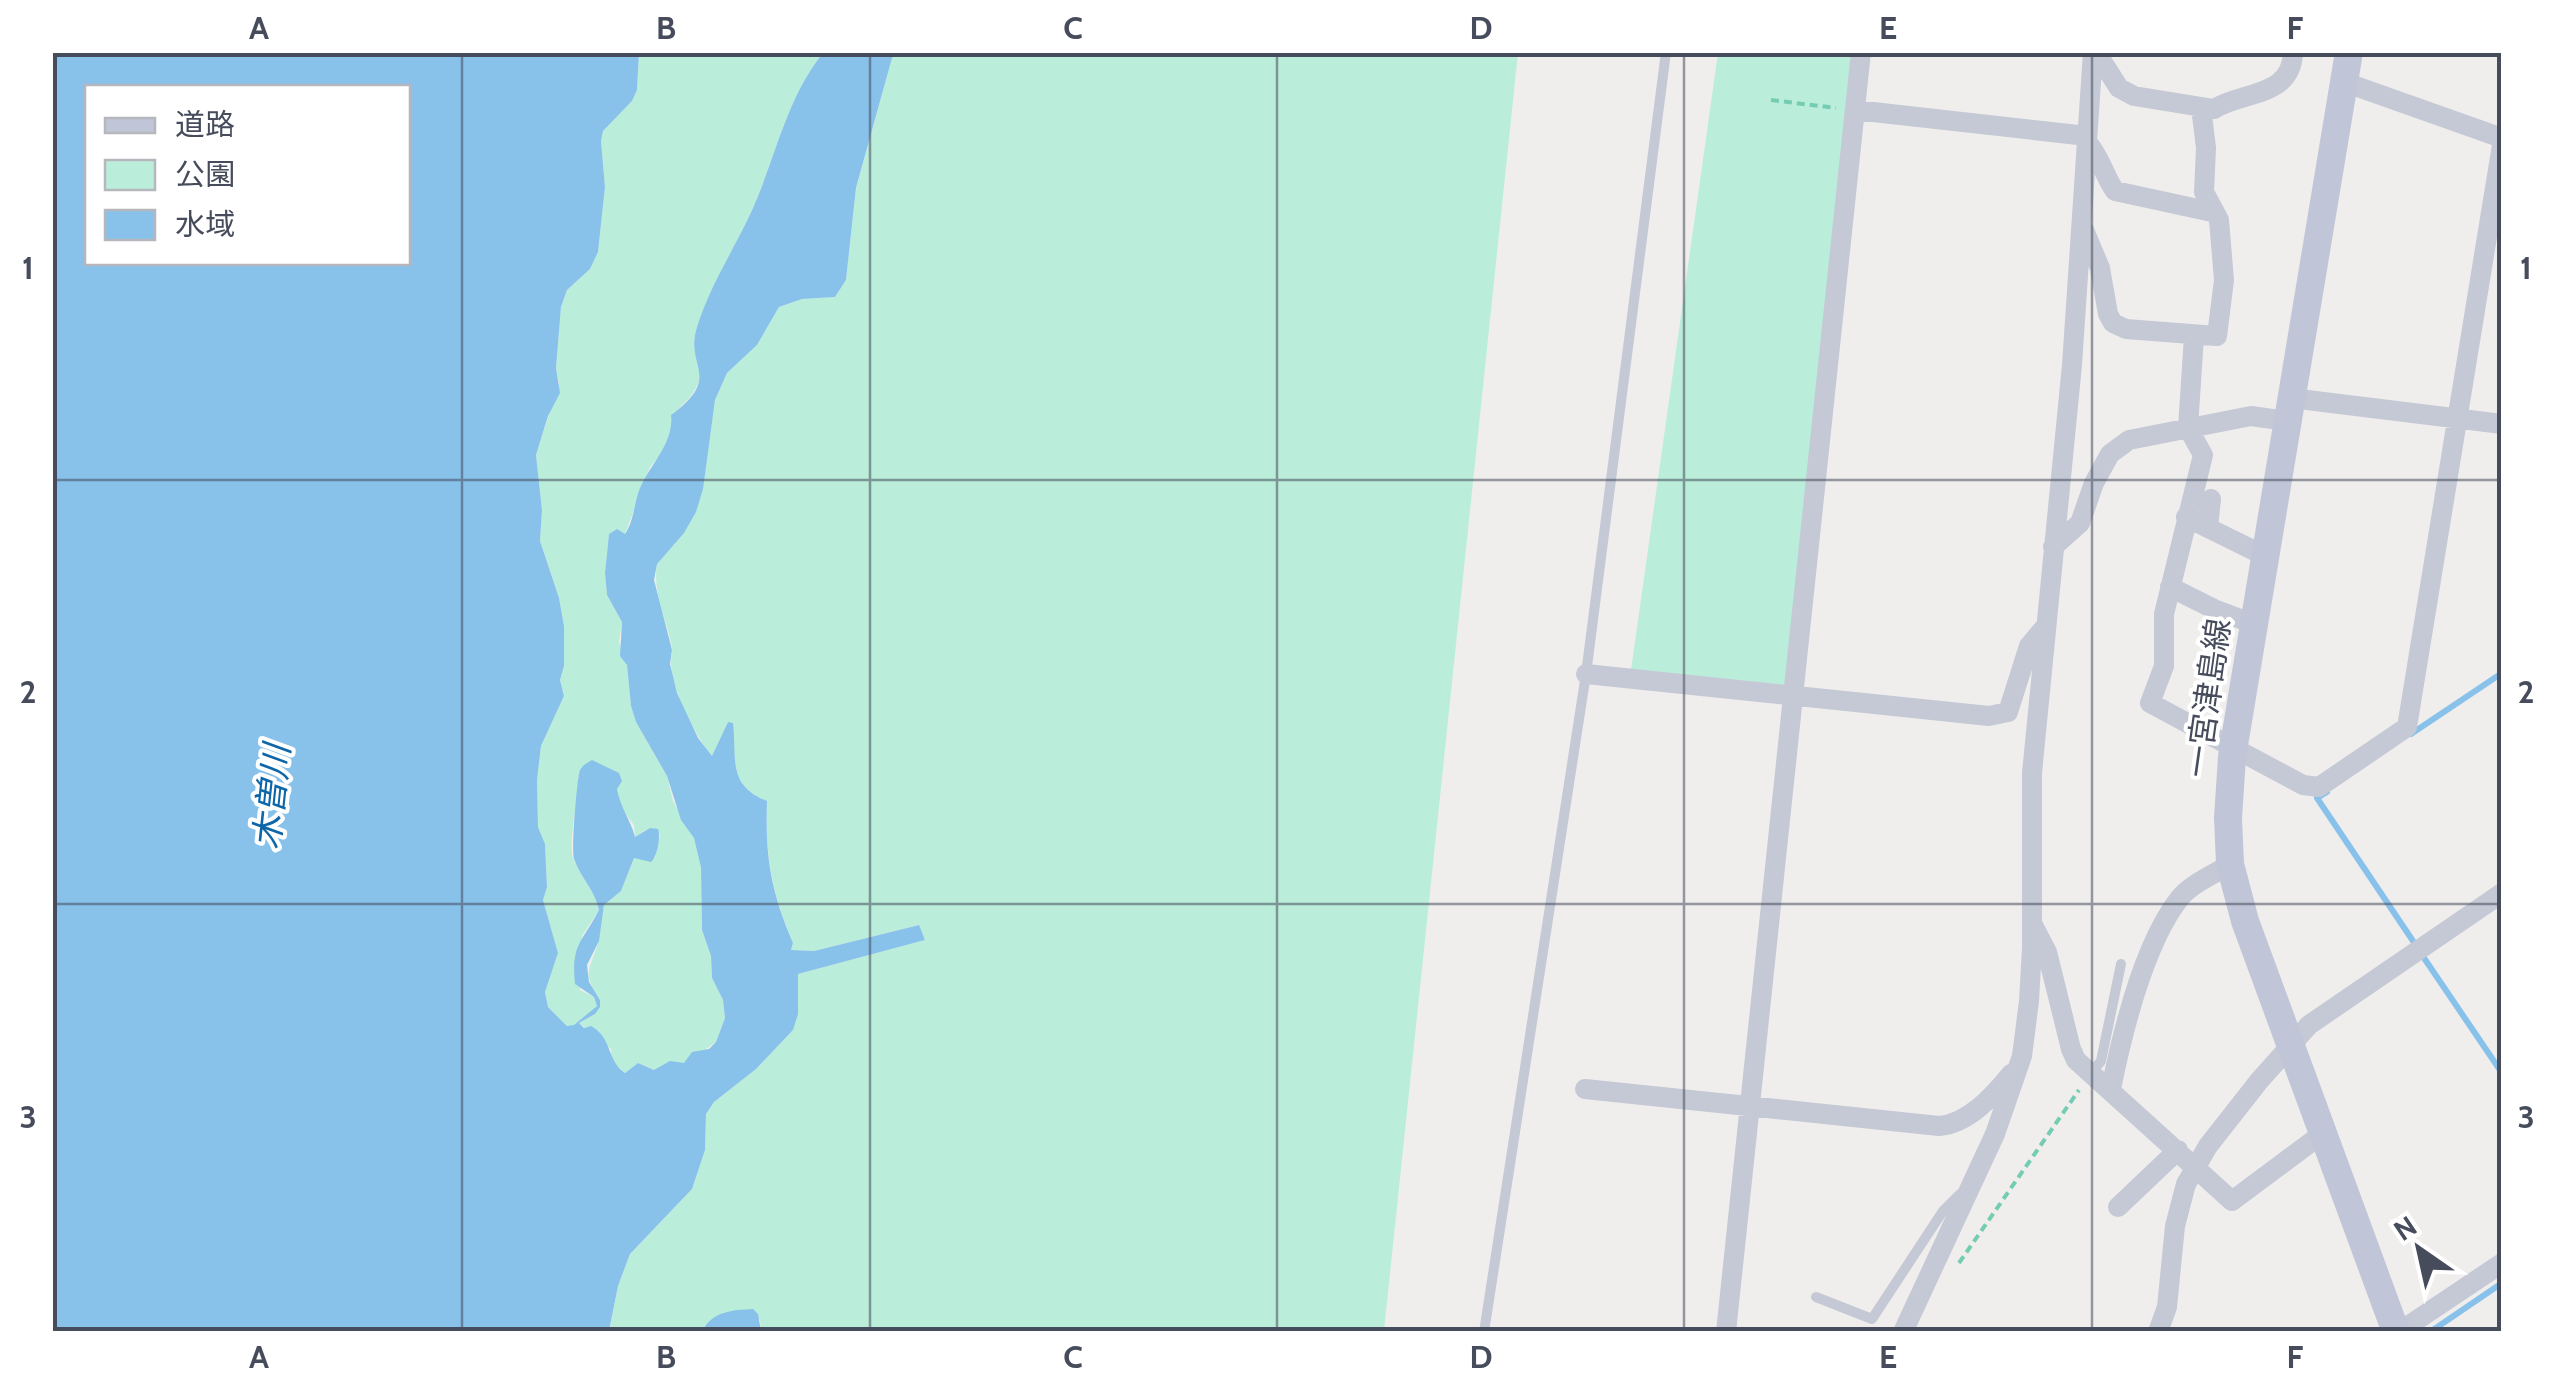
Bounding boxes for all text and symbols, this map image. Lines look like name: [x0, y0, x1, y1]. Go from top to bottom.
text: A: [249, 8, 269, 47]
text: B: [656, 8, 676, 47]
text: C: [1063, 8, 1083, 47]
text: D: [1469, 8, 1493, 47]
text: E: [1879, 8, 1897, 47]
text: F: [2287, 8, 2304, 47]
legend: [85, 85, 410, 265]
text: 道路: [175, 106, 235, 143]
text: 公園: [175, 156, 235, 193]
text: 水域: [175, 206, 235, 243]
text: 1: [22, 248, 34, 287]
text: 1: [2520, 248, 2532, 287]
street label: 一宮津島線: [2177, 616, 2238, 780]
text: 2: [20, 672, 36, 711]
text: 2: [2518, 672, 2534, 711]
water label: 木曽川: [245, 739, 299, 851]
text: 3: [19, 1097, 37, 1136]
text: 3: [2517, 1097, 2535, 1136]
north arrow: [2369, 1199, 2469, 1299]
text: N: [2387, 1209, 2423, 1248]
text: A: [249, 1337, 269, 1376]
text: B: [656, 1337, 676, 1376]
text: C: [1063, 1337, 1083, 1376]
text: D: [1469, 1337, 1493, 1376]
text: E: [1879, 1337, 1897, 1376]
text: F: [2287, 1337, 2304, 1376]

